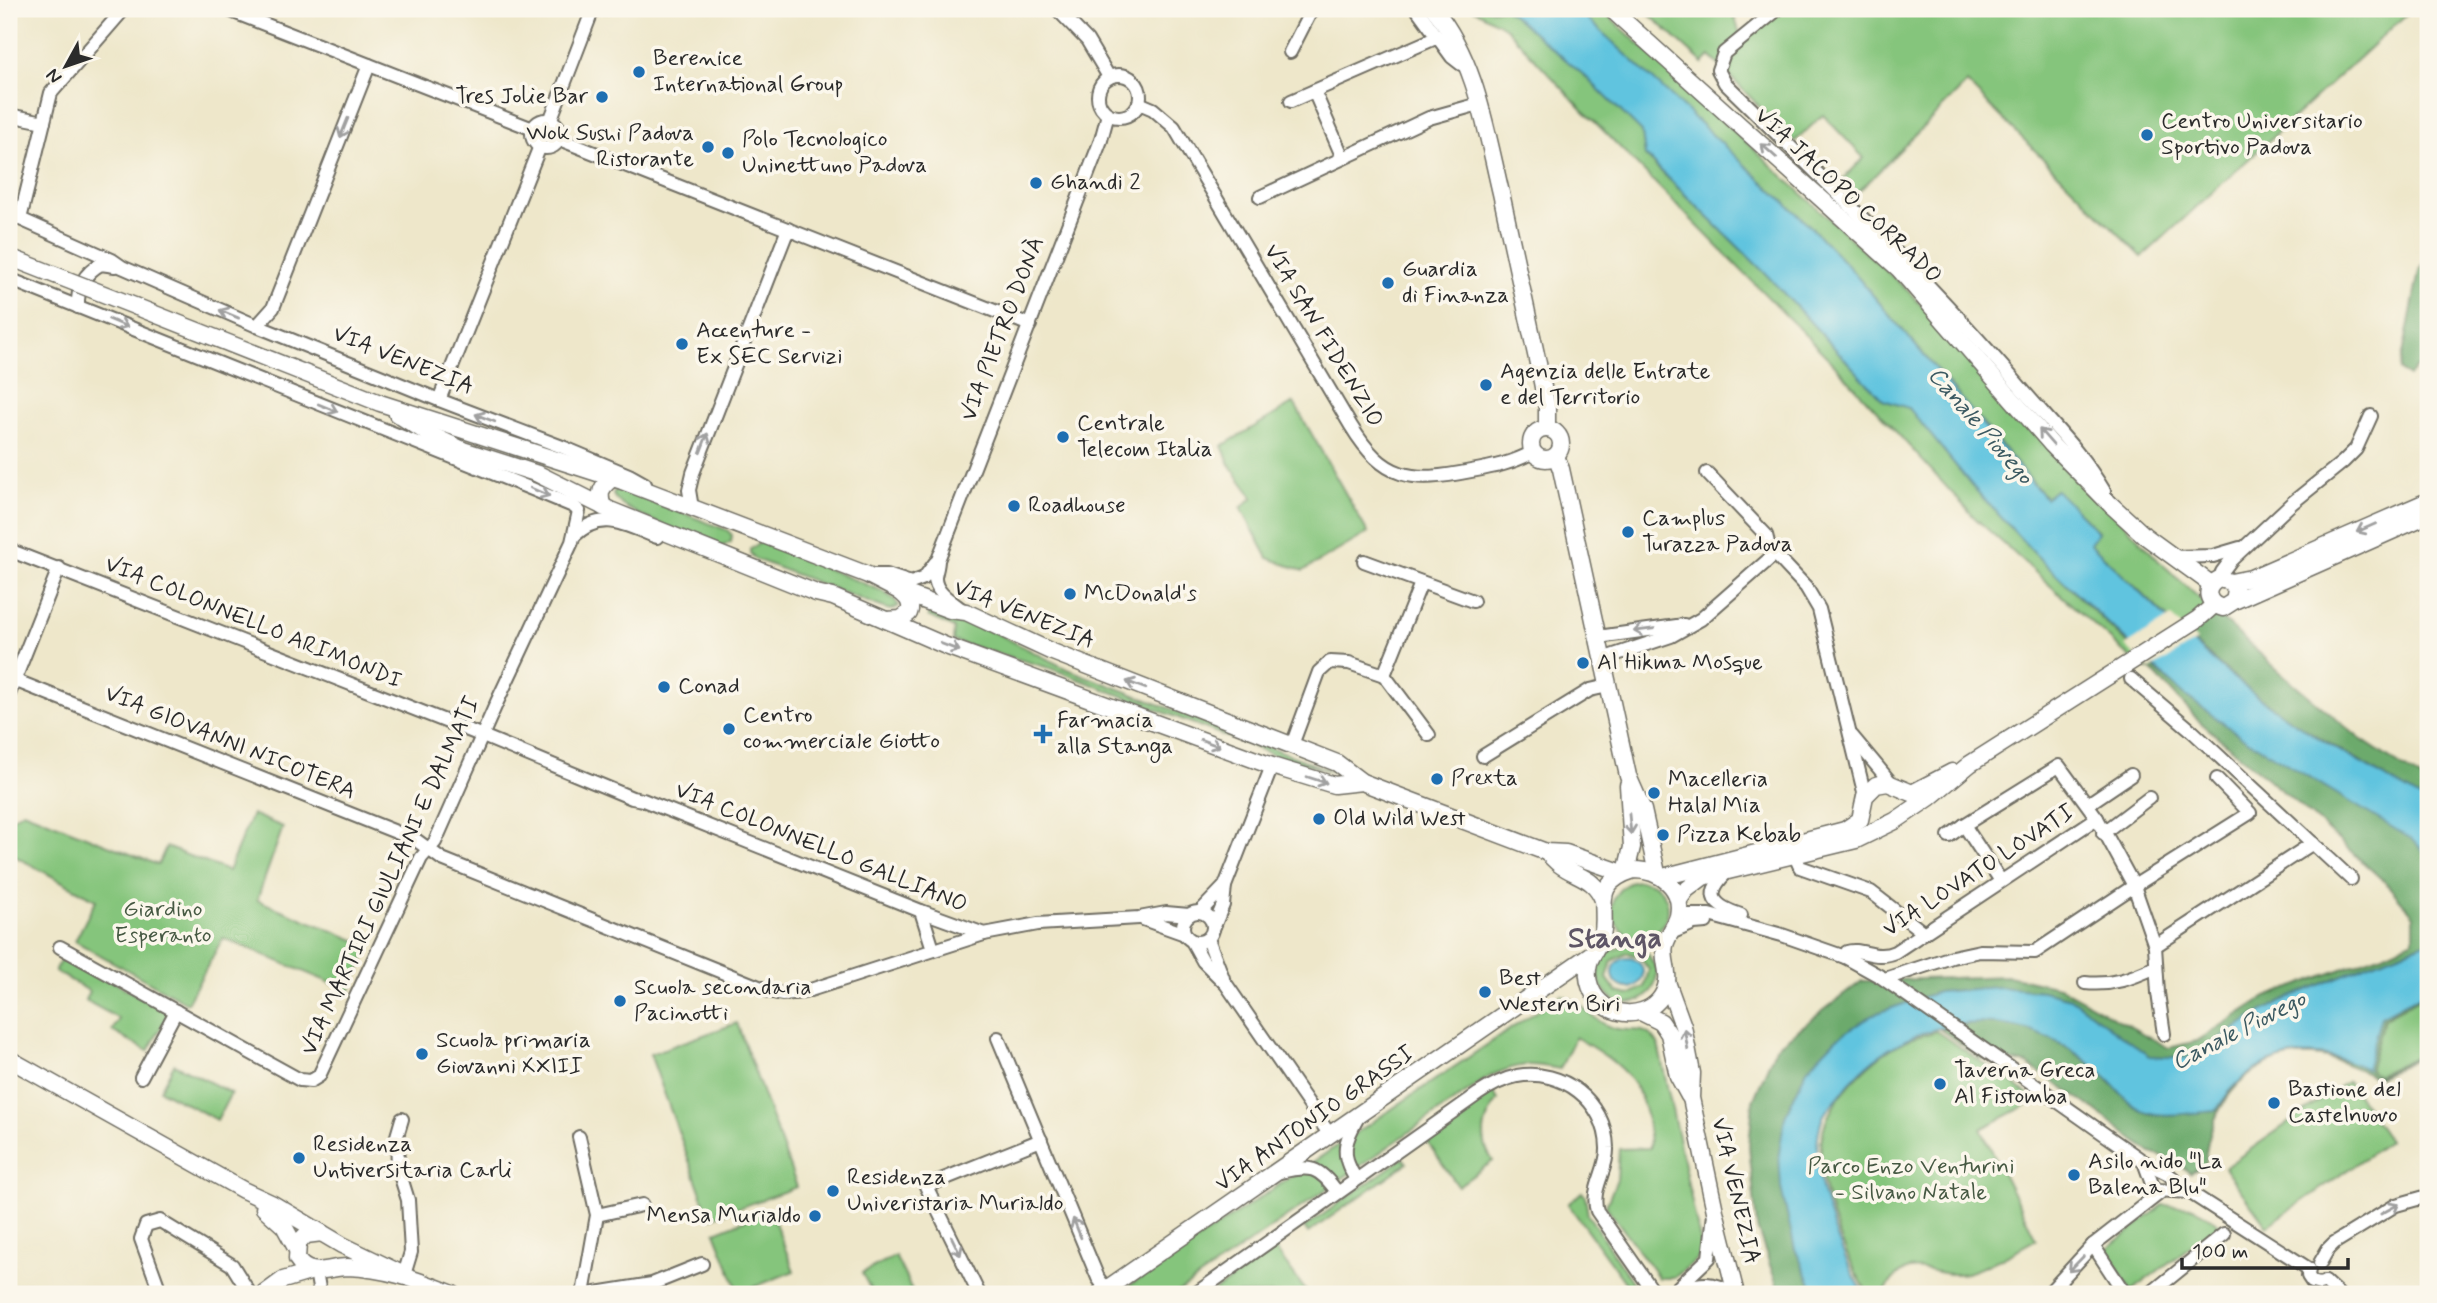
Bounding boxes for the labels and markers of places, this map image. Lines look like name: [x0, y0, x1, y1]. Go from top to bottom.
place label: Berenice International Group: [653, 44, 843, 100]
marker: Berenice International Group: [631, 64, 647, 80]
place label: Tres Jolie Bar: [455, 82, 588, 112]
marker: Tres Jolie Bar: [594, 89, 610, 105]
place label: Centro Universitario Sportivo Padova: [2161, 107, 2363, 163]
place label: Wok Sushi Padova Ristorante: [526, 119, 694, 175]
place label: Polo Tecnologico Uninettuno Padova: [742, 125, 927, 181]
marker: Centro Universitario Sportivo Padova: [2139, 127, 2155, 143]
marker: Wok Sushi Padova Ristorante: [700, 139, 716, 155]
marker: Polo Tecnologico Uninettuno Padova: [720, 145, 736, 161]
place label: Ghandi 2: [1050, 168, 1140, 198]
marker: Ghandi 2: [1028, 175, 1044, 191]
place label: Guardia di Finanza: [1402, 255, 1509, 311]
marker: Guardia di Finanza: [1380, 275, 1396, 291]
place label: Accenture - Ex SEC Servizi: [696, 316, 843, 372]
marker: Accenture - Ex SEC Servizi: [674, 336, 690, 352]
place label: Agenzia delle Entrate e del Territorio: [1500, 357, 1711, 413]
marker: Agenzia delle Entrate e del Territorio: [1478, 377, 1494, 393]
place label: Centrale Telecom Italia: [1077, 409, 1213, 465]
marker: Centrale Telecom Italia: [1055, 429, 1071, 445]
place label: Roadhouse: [1028, 491, 1126, 521]
marker: Roadhouse: [1006, 498, 1022, 514]
place label: Camplus Turazza Padova: [1642, 504, 1793, 560]
marker: Camplus Turazza Padova: [1620, 524, 1636, 540]
place label: McDonald's: [1084, 579, 1197, 609]
marker: McDonald's: [1062, 586, 1078, 602]
place label: Al Hikma Mosque: [1597, 648, 1763, 678]
marker: Al Hikma Mosque: [1575, 655, 1591, 671]
place label: Conad: [678, 672, 740, 702]
marker: Conad: [656, 679, 672, 695]
place label: Centro commerciale Giotto: [743, 701, 940, 757]
place label: Farmacia alla Stanga: [1057, 706, 1173, 764]
marker: Centro commerciale Giotto: [721, 721, 737, 737]
marker: Farmacia alla Stanga: [1035, 726, 1051, 742]
place label: Prexta: [1451, 764, 1518, 794]
place label: Macelleria Halal Mia: [1668, 765, 1768, 821]
marker: Prexta: [1429, 771, 1445, 787]
marker: Macelleria Halal Mia: [1646, 785, 1662, 801]
place label: Old Wild West: [1333, 804, 1466, 834]
marker: Old Wild West: [1311, 811, 1327, 827]
place label: Pizza Kebab: [1677, 820, 1801, 850]
marker: Pizza Kebab: [1655, 827, 1671, 843]
place label: Best Western Biri: [1499, 964, 1620, 1020]
place label: Scuola secondaria Pacinotti: [634, 973, 811, 1029]
marker: Best Western Biri: [1477, 984, 1493, 1000]
marker: Scuola secondaria Pacinotti: [612, 993, 628, 1009]
place label: Scuola primaria Giovanni XXIII: [436, 1026, 591, 1082]
marker: Scuola primaria Giovanni XXIII: [414, 1046, 430, 1062]
place label: Taverna Greca Al Fistomba: [1954, 1056, 2095, 1112]
place label: Bastione del Castelnuovo: [2288, 1075, 2401, 1131]
marker: Taverna Greca Al Fistomba: [1932, 1076, 1948, 1092]
marker: Bastione del Castelnuovo: [2266, 1095, 2282, 1111]
place label: Residenza Untiversitaria Carli: [313, 1130, 512, 1186]
place label: Asilo nido "La Balena Blu": [2088, 1147, 2223, 1203]
marker: Residenza Untiversitaria Carli: [291, 1150, 307, 1166]
place label: Residenza Univeristaria Murialdo: [847, 1163, 1064, 1219]
marker: Asilo nido "La Balena Blu": [2066, 1167, 2082, 1183]
marker: Residenza Univeristaria Murialdo: [825, 1183, 841, 1199]
place label: Mensa Murialdo: [647, 1201, 801, 1231]
marker: Mensa Murialdo: [807, 1208, 823, 1224]

